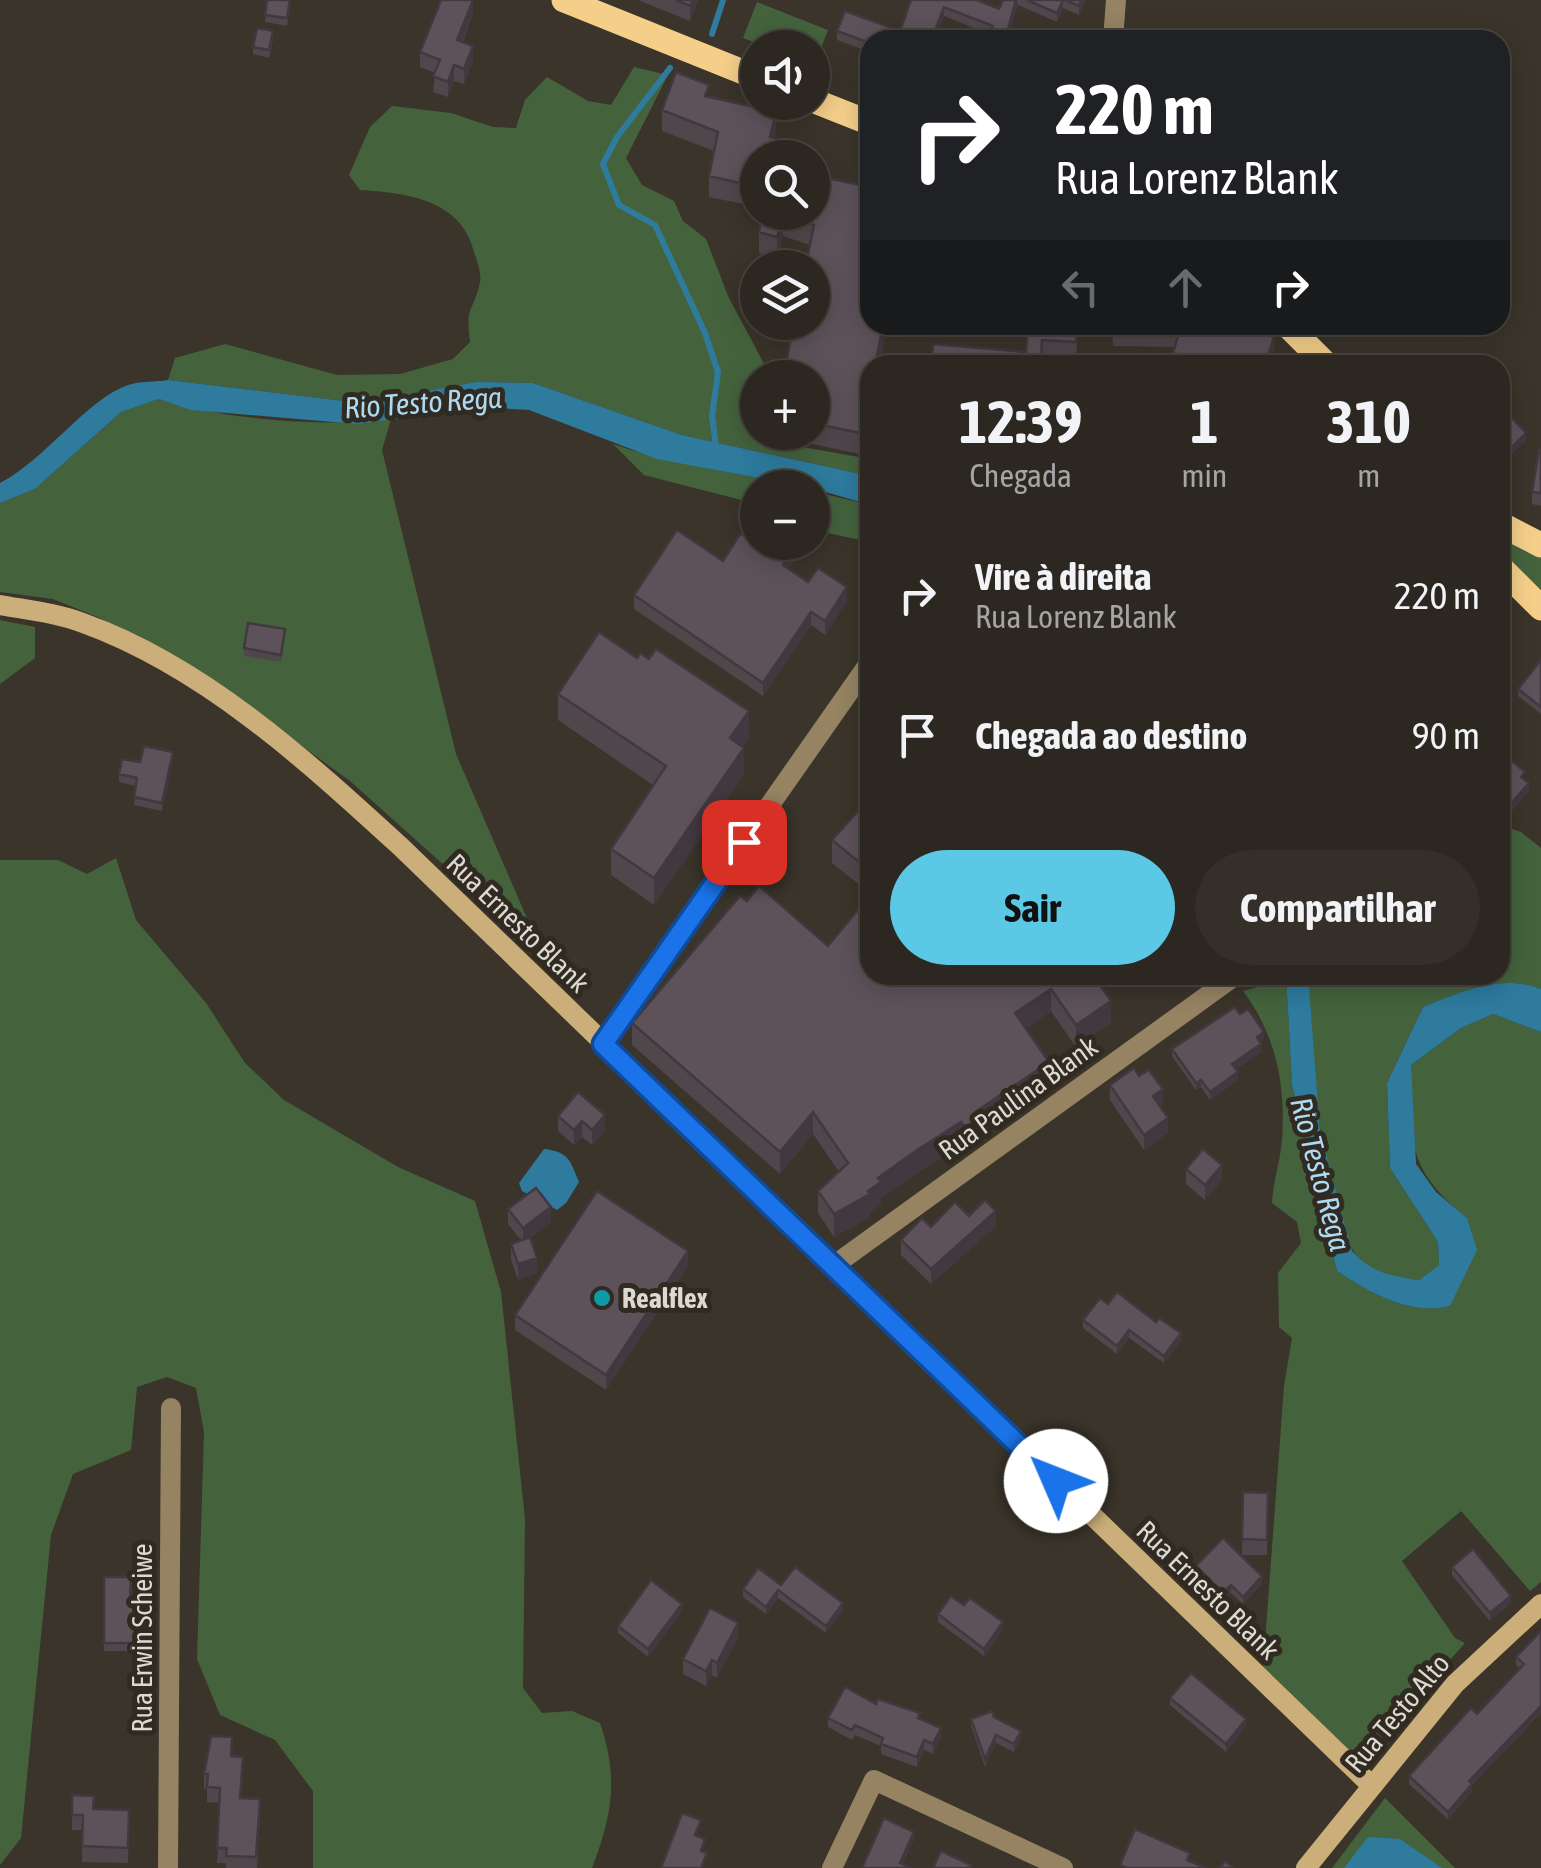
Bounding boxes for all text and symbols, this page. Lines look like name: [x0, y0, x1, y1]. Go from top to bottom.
map controls: [740, 30, 830, 560]
button: sound: [740, 30, 830, 120]
text: 220 m: [1055, 69, 1214, 149]
icon: right: [890, 70, 1020, 200]
button: search: [740, 140, 830, 230]
text: Rua Lorenz Blank: [1055, 152, 1339, 204]
button: layers: [740, 250, 830, 340]
icon: left: [1053, 260, 1108, 315]
icon: ahead: [1158, 260, 1213, 315]
icon: right: [1263, 260, 1318, 315]
button: +: [740, 360, 830, 450]
water label: Rio Testo Rega: [343, 380, 503, 424]
text: 12:39: [959, 387, 1082, 456]
text: 1: [1190, 387, 1219, 456]
text: 310: [1326, 387, 1411, 456]
text: Chegada: [969, 457, 1072, 494]
text: min: [1181, 457, 1227, 494]
text: m: [1357, 457, 1380, 494]
button: −: [740, 470, 830, 560]
text: Vire à direita: [975, 555, 1151, 598]
icon: right: [890, 568, 945, 623]
text: 220 m: [1394, 574, 1480, 617]
text: Rua Lorenz Blank: [975, 598, 1177, 635]
icon: arrive: [890, 708, 945, 763]
text: Chegada ao destino: [975, 714, 1247, 757]
text: 90 m: [1412, 714, 1480, 757]
pin: [702, 800, 787, 885]
icon: arrive: [717, 815, 772, 870]
street label: Rua Ernesto Blank: [440, 847, 596, 999]
button: Sair: [890, 850, 1175, 965]
button: Compartilhar: [1195, 850, 1480, 965]
street label: Rua Paulina Blank: [933, 1030, 1103, 1166]
water label: Rio Testo Rega: [1284, 1093, 1358, 1255]
place label: Realflex: [622, 1282, 708, 1314]
marker: Realflex: [591, 1287, 613, 1309]
position arrow: [1004, 1429, 1108, 1533]
street label: Rua Ernesto Blank: [1130, 1514, 1286, 1666]
street label: Rua Erwin Scheiwe: [126, 1543, 158, 1733]
street label: Rua Testo Alto: [1338, 1647, 1456, 1779]

